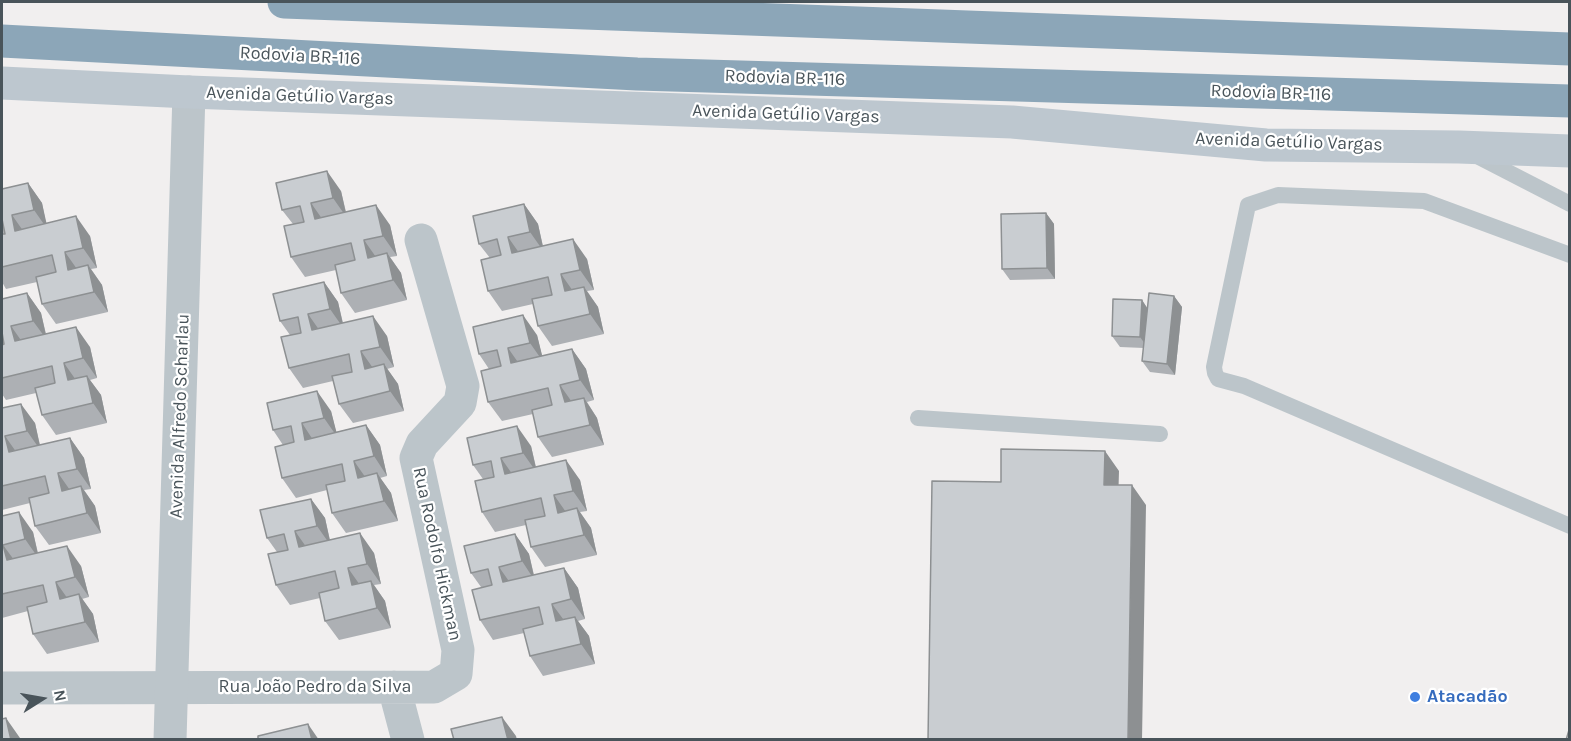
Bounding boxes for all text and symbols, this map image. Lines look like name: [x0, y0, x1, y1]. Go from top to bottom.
street label: Rodovia BR-116: [239, 42, 361, 70]
street label: Rodovia BR-116: [724, 65, 846, 91]
street label: Rodovia BR-116: [1210, 80, 1332, 106]
street label: Avenida Getúlio Vargas: [206, 82, 394, 110]
street label: Avenida Getúlio Vargas: [692, 100, 880, 128]
street label: Avenida Getúlio Vargas: [1195, 128, 1383, 156]
street label: Avenida Alfredo Scharlau: [166, 313, 194, 519]
street label: Rua Rodolfo Hickman: [408, 465, 466, 643]
north arrow: [12, 669, 72, 729]
street label: Rua João Pedro da Silva: [219, 676, 411, 698]
place label: Atacadão: [1427, 686, 1508, 708]
text: N: [50, 688, 71, 703]
marker: Atacadão: [1408, 690, 1422, 704]

